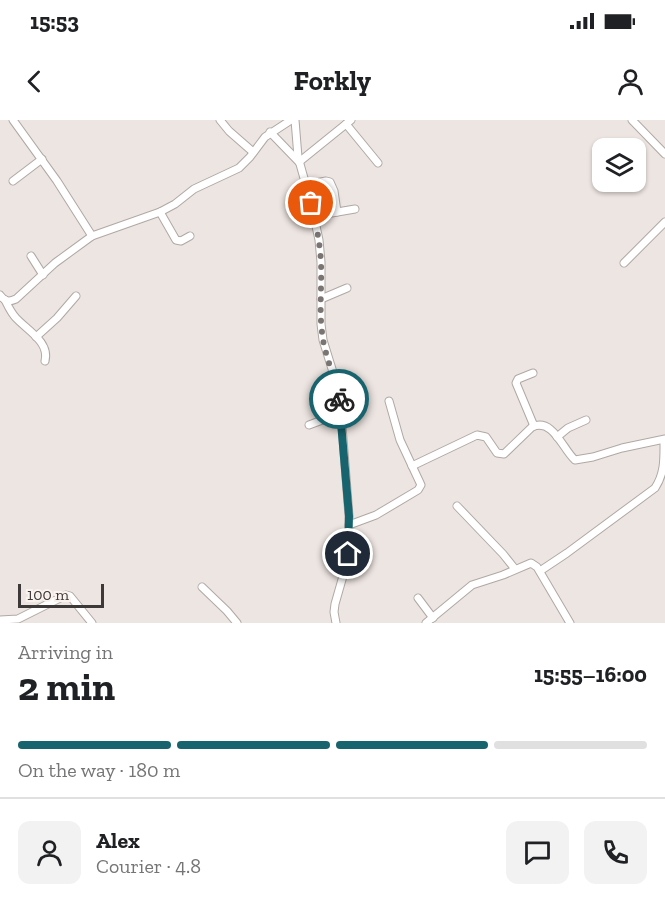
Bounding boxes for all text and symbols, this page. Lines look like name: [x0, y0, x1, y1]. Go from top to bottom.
text: 15:53: [30, 8, 79, 35]
icon: back: [18, 65, 51, 98]
text: Forkly: [294, 65, 371, 97]
icon: person: [614, 65, 647, 98]
map controls: [592, 138, 646, 192]
button: layers: [592, 138, 646, 192]
pin: [285, 177, 336, 228]
icon: bag: [294, 186, 327, 219]
courier: [309, 369, 369, 429]
icon: bike: [323, 383, 356, 416]
pin: [322, 528, 373, 579]
icon: home: [331, 537, 364, 570]
scale bar: [18, 581, 104, 609]
text: 100 m: [27, 585, 69, 604]
text: Arriving in: [18, 640, 113, 664]
text: 15:55–16:00: [534, 661, 647, 688]
text: 2 min: [18, 663, 115, 710]
text: On the way · 180 m: [18, 758, 180, 782]
button: person: [18, 821, 81, 884]
button: chat: [506, 821, 569, 884]
button: phone: [584, 821, 647, 884]
text: Alex: [96, 827, 140, 854]
text: Courier · 4.8: [96, 854, 201, 878]

